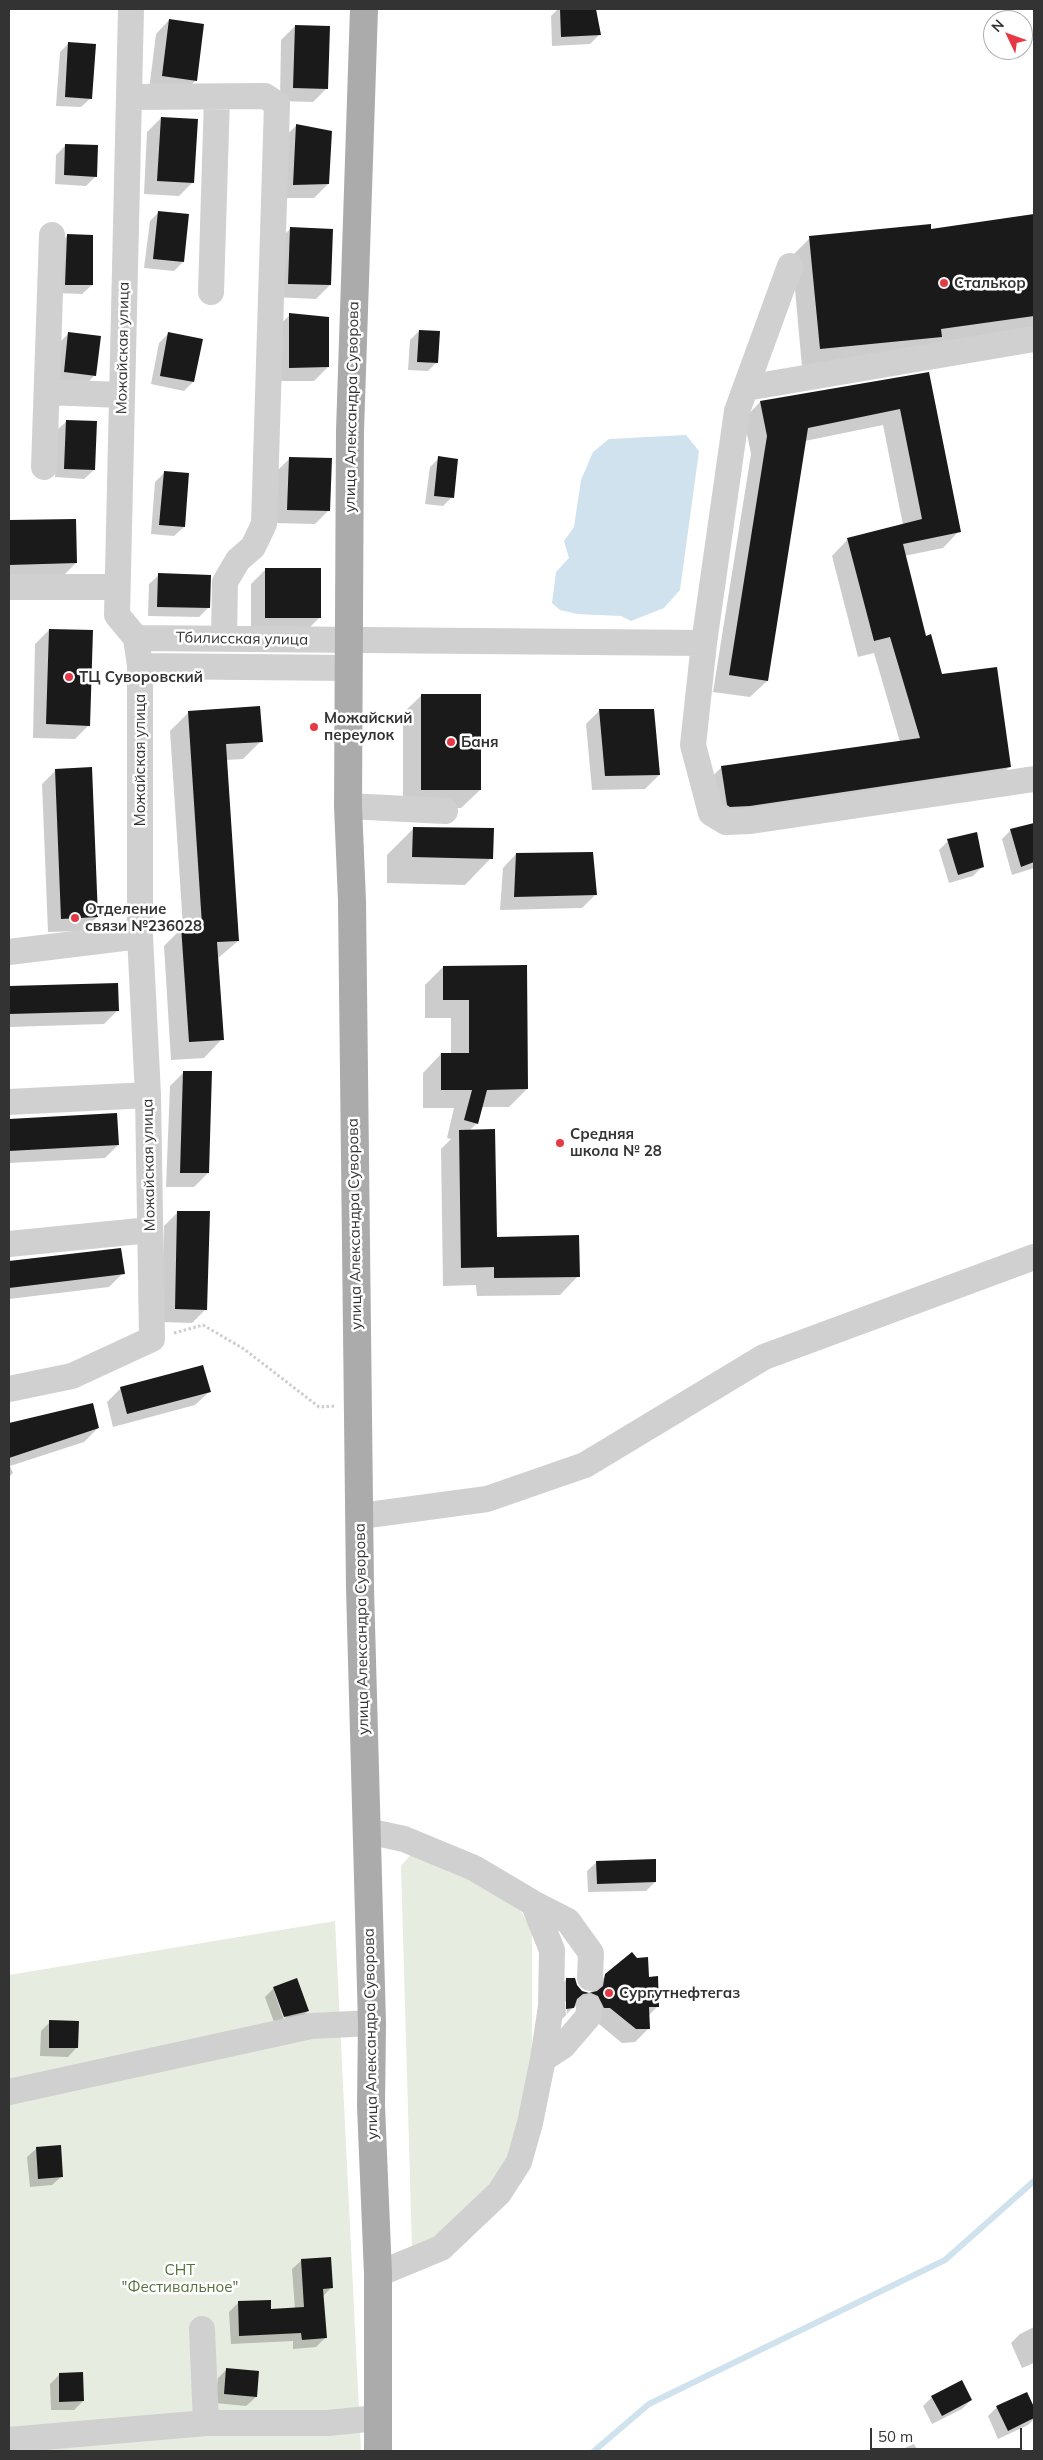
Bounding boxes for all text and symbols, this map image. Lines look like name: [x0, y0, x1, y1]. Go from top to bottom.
north arrow: [983, 10, 1033, 60]
text: N: [987, 16, 1008, 36]
place label: Сталькор: [954, 274, 1026, 292]
marker: Сталькор: [938, 277, 950, 289]
street label: Можайская улица: [113, 282, 133, 414]
street label: улица Александра Суворова: [341, 301, 363, 513]
street label: Тбилисская улица: [176, 629, 308, 649]
place label: ТЦ Суворовский: [79, 668, 203, 686]
marker: ТЦ Суворовский: [63, 671, 75, 683]
street label: Можайская улица: [131, 694, 149, 826]
place label: Можайский переулок: [324, 709, 412, 744]
marker: Можайский переулок: [308, 721, 320, 733]
place label: Баня: [461, 733, 499, 751]
marker: Баня: [445, 736, 457, 748]
place label: Отделение связи №236028: [85, 900, 202, 935]
marker: Отделение связи №236028: [69, 912, 81, 924]
street label: Можайская улица: [139, 1099, 159, 1231]
street label: улица Александра Суворова: [344, 1118, 366, 1330]
place label: Средняя школа № 28: [570, 1125, 662, 1160]
marker: Средняя школа № 28: [554, 1137, 566, 1149]
street label: улица Александра Суворова: [351, 1523, 373, 1735]
street label: улица Александра Суворова: [360, 1928, 382, 2140]
place label: Сургутнефтегаз: [619, 1984, 740, 2002]
marker: Сургутнефтегаз: [603, 1987, 615, 1999]
park label: СНТ "Фестивальное": [122, 2261, 238, 2296]
scale bar: [873, 2418, 1026, 2450]
text: 50 m: [878, 2427, 913, 2446]

